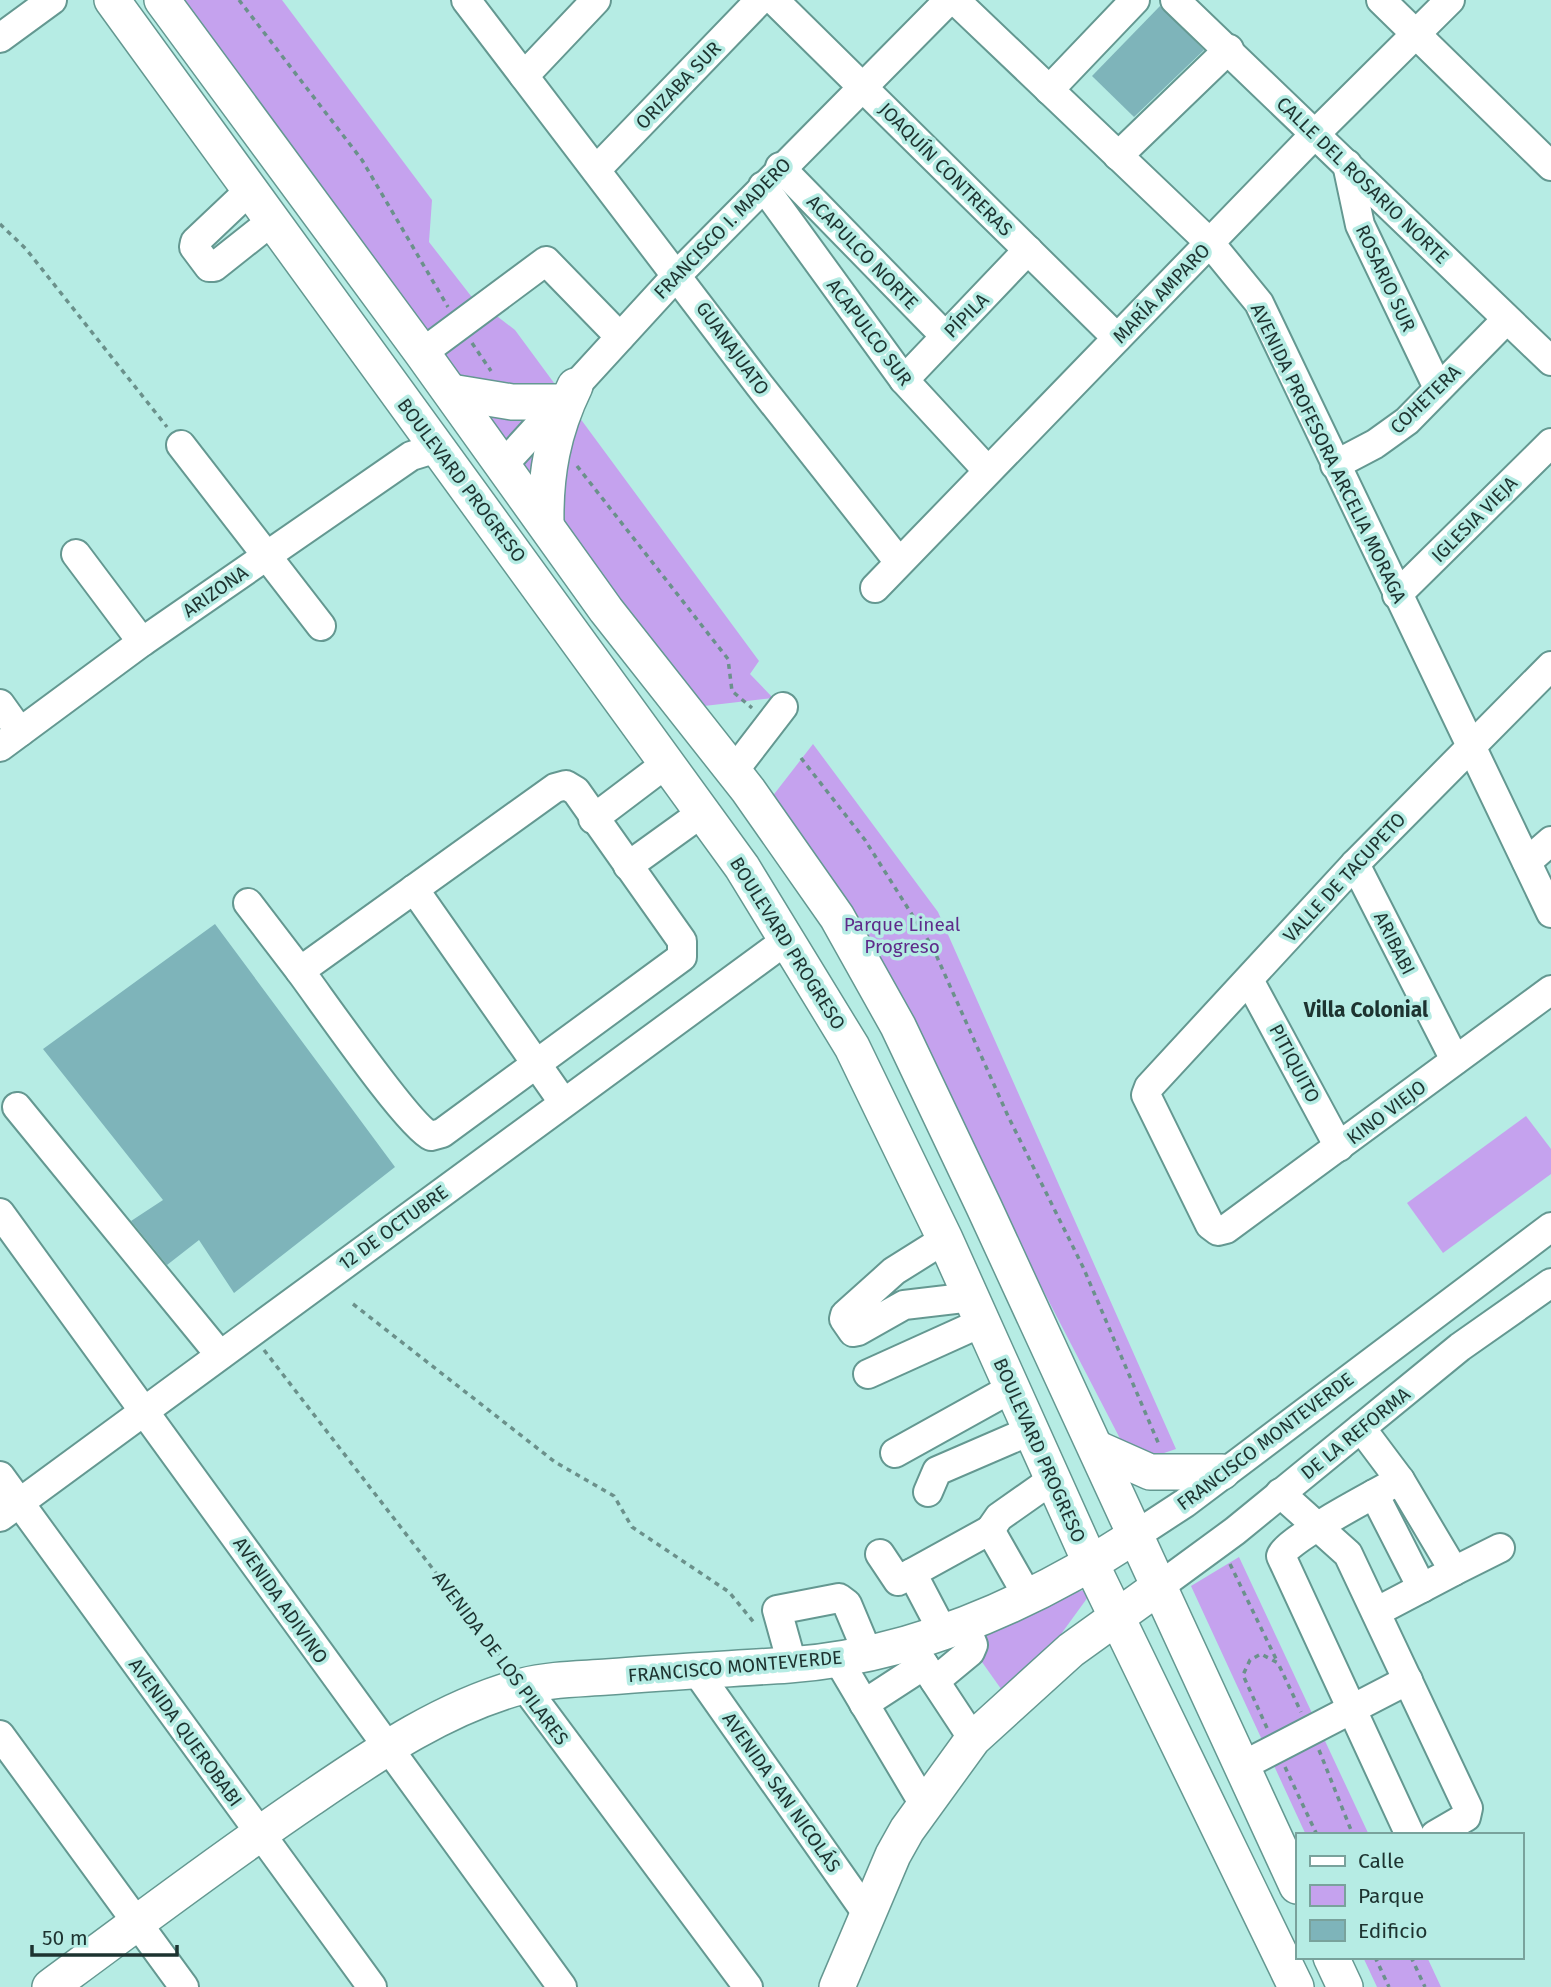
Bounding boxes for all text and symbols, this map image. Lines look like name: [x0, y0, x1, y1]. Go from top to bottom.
street label: ORIZABA SUR: [631, 36, 726, 134]
street label: CALLE DEL ROSARIO NORTE: [1272, 92, 1454, 269]
street label: JOAQUÍN CONTRERAS: [874, 98, 1017, 241]
street label: FRANCISCO I. MADERO: [649, 153, 796, 304]
street label: ACAPULCO NORTE: [802, 190, 923, 314]
street label: ROSARIO SUR: [1351, 221, 1421, 336]
street label: MARÍA AMPARO: [1108, 239, 1215, 348]
street label: ACAPULCO SUR: [822, 275, 917, 390]
street label: PÍPILA: [939, 288, 994, 342]
street label: GUANAJUATO: [691, 297, 774, 399]
street label: AVENIDA PROFESORA ARCELIA MORAGA: [1246, 300, 1411, 607]
street label: COHETERA: [1385, 360, 1465, 439]
street label: BOULEVARD PROGRESO: [392, 394, 531, 567]
street label: IGLESIA VIEJA: [1427, 472, 1522, 567]
street label: ARIZONA: [178, 561, 252, 622]
street label: VALLE DE TACUPETO: [1278, 808, 1410, 947]
street label: BOULEVARD PROGRESO: [725, 853, 850, 1034]
street label: ARIBABI: [1369, 908, 1420, 979]
park label: Parque Lineal Progreso: [844, 913, 961, 958]
district label: Villa Colonial: [1303, 997, 1429, 1023]
street label: PITIQUITO: [1264, 1020, 1325, 1106]
street label: KINO VIEJO: [1342, 1075, 1430, 1150]
street label: 12 DE OCTUBRE: [334, 1180, 452, 1275]
street label: BOULEVARD PROGRESO: [988, 1354, 1091, 1546]
street label: FRANCISCO MONTEVERDE: [1173, 1368, 1358, 1515]
street label: DE LA REFORMA: [1296, 1382, 1415, 1484]
street label: AVENIDA ADIVINO: [228, 1533, 333, 1668]
street label: AVENIDA DE LOS PILARES: [428, 1567, 573, 1750]
street label: FRANCISCO MONTEVERDE: [627, 1646, 843, 1687]
street label: AVENIDA QUEROBABI: [124, 1654, 247, 1811]
street label: AVENIDA SAN NICOLÁS: [718, 1708, 845, 1877]
legend: [1296, 1833, 1523, 1959]
text: Calle: [1358, 1848, 1404, 1874]
text: Parque: [1358, 1883, 1424, 1909]
scale bar: [32, 1913, 177, 1957]
text: Edificio: [1358, 1918, 1428, 1944]
text: 50 m: [42, 1925, 88, 1951]

